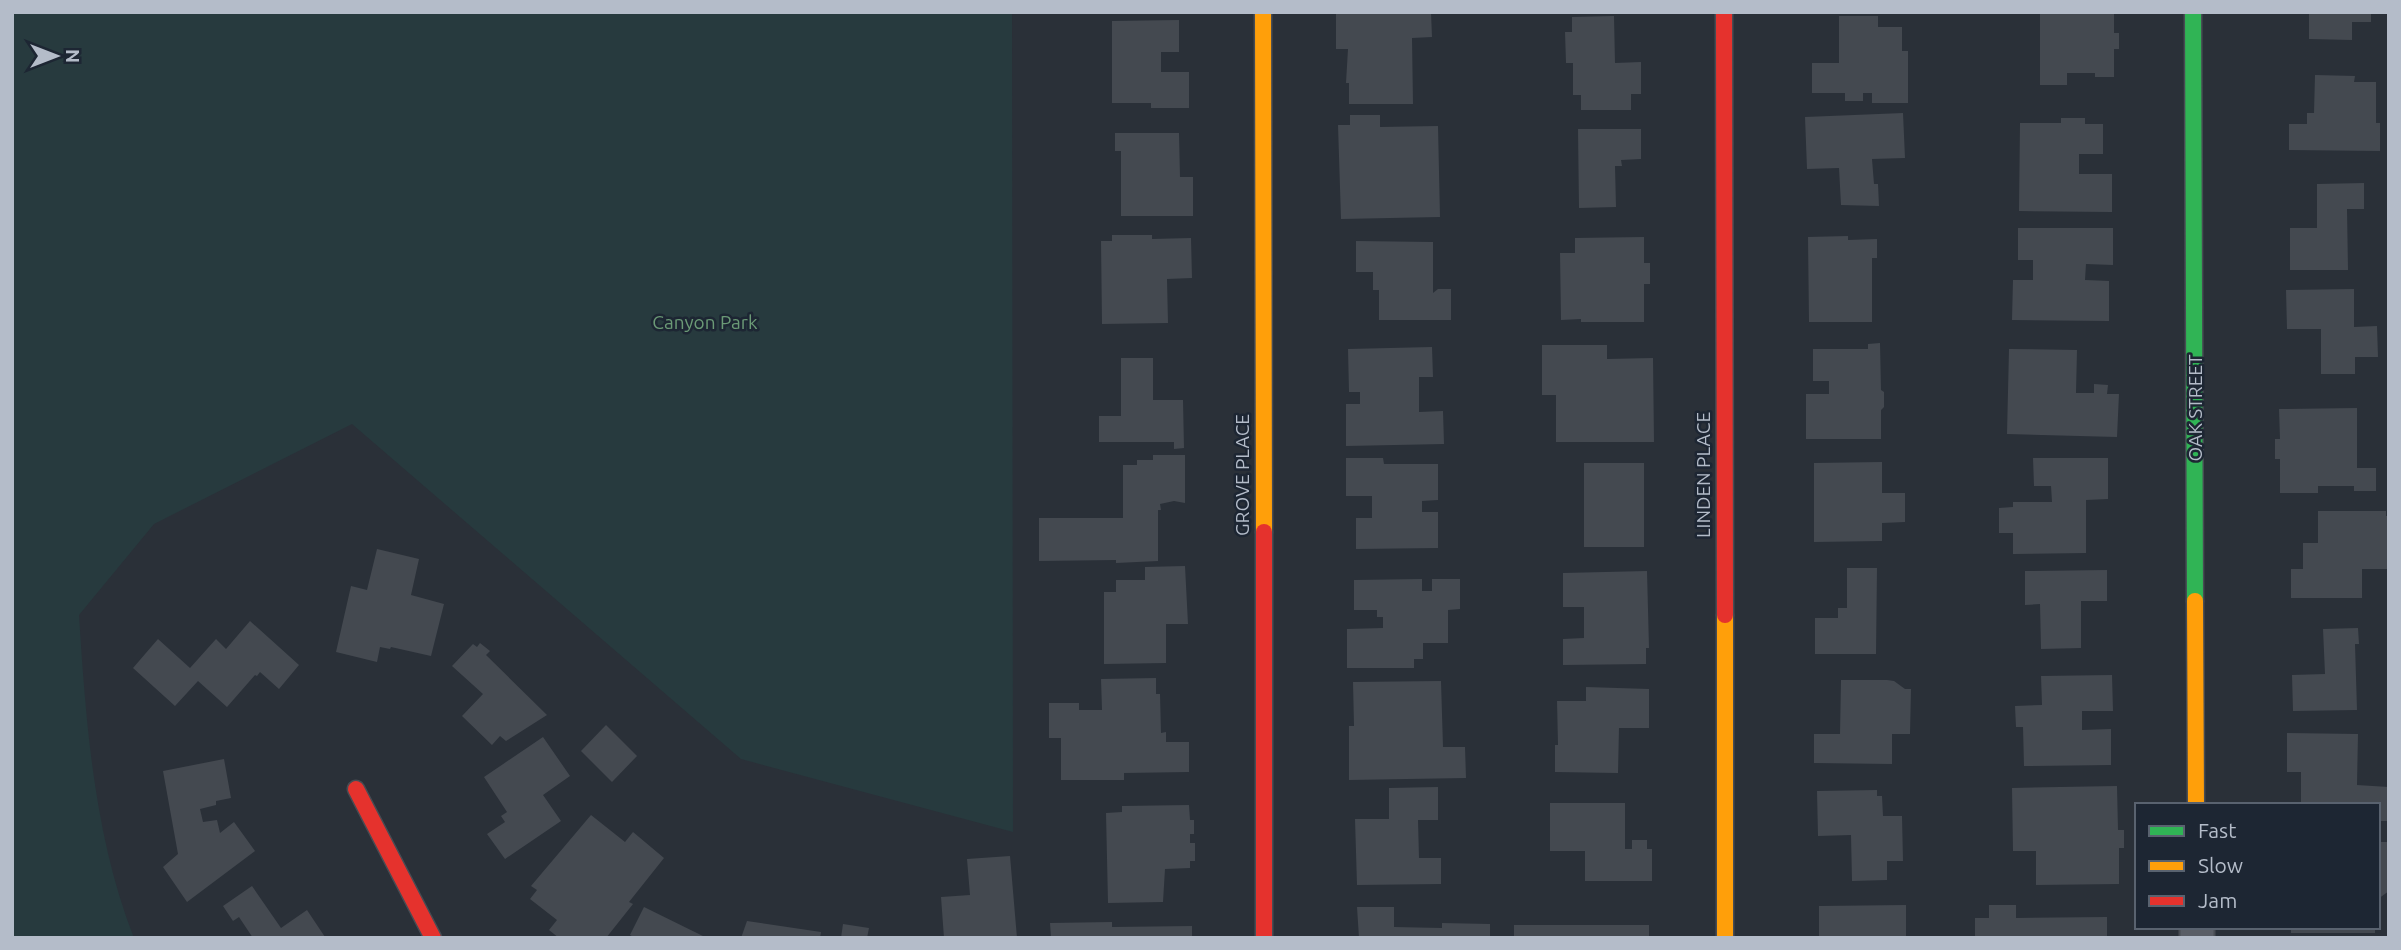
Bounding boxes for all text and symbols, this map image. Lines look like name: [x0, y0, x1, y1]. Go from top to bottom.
north arrow: [21, 21, 91, 91]
text: N: [62, 49, 84, 63]
park label: Canyon Park: [652, 311, 758, 333]
street label: OAK STREET: [2184, 354, 2206, 462]
street label: LINDEN PLACE: [1692, 412, 1714, 538]
street label: GROVE PLACE: [1231, 414, 1253, 536]
legend: [2135, 803, 2380, 929]
text: Fast: [2198, 818, 2236, 842]
text: Slow: [2198, 853, 2243, 877]
text: Jam: [2198, 888, 2237, 912]

